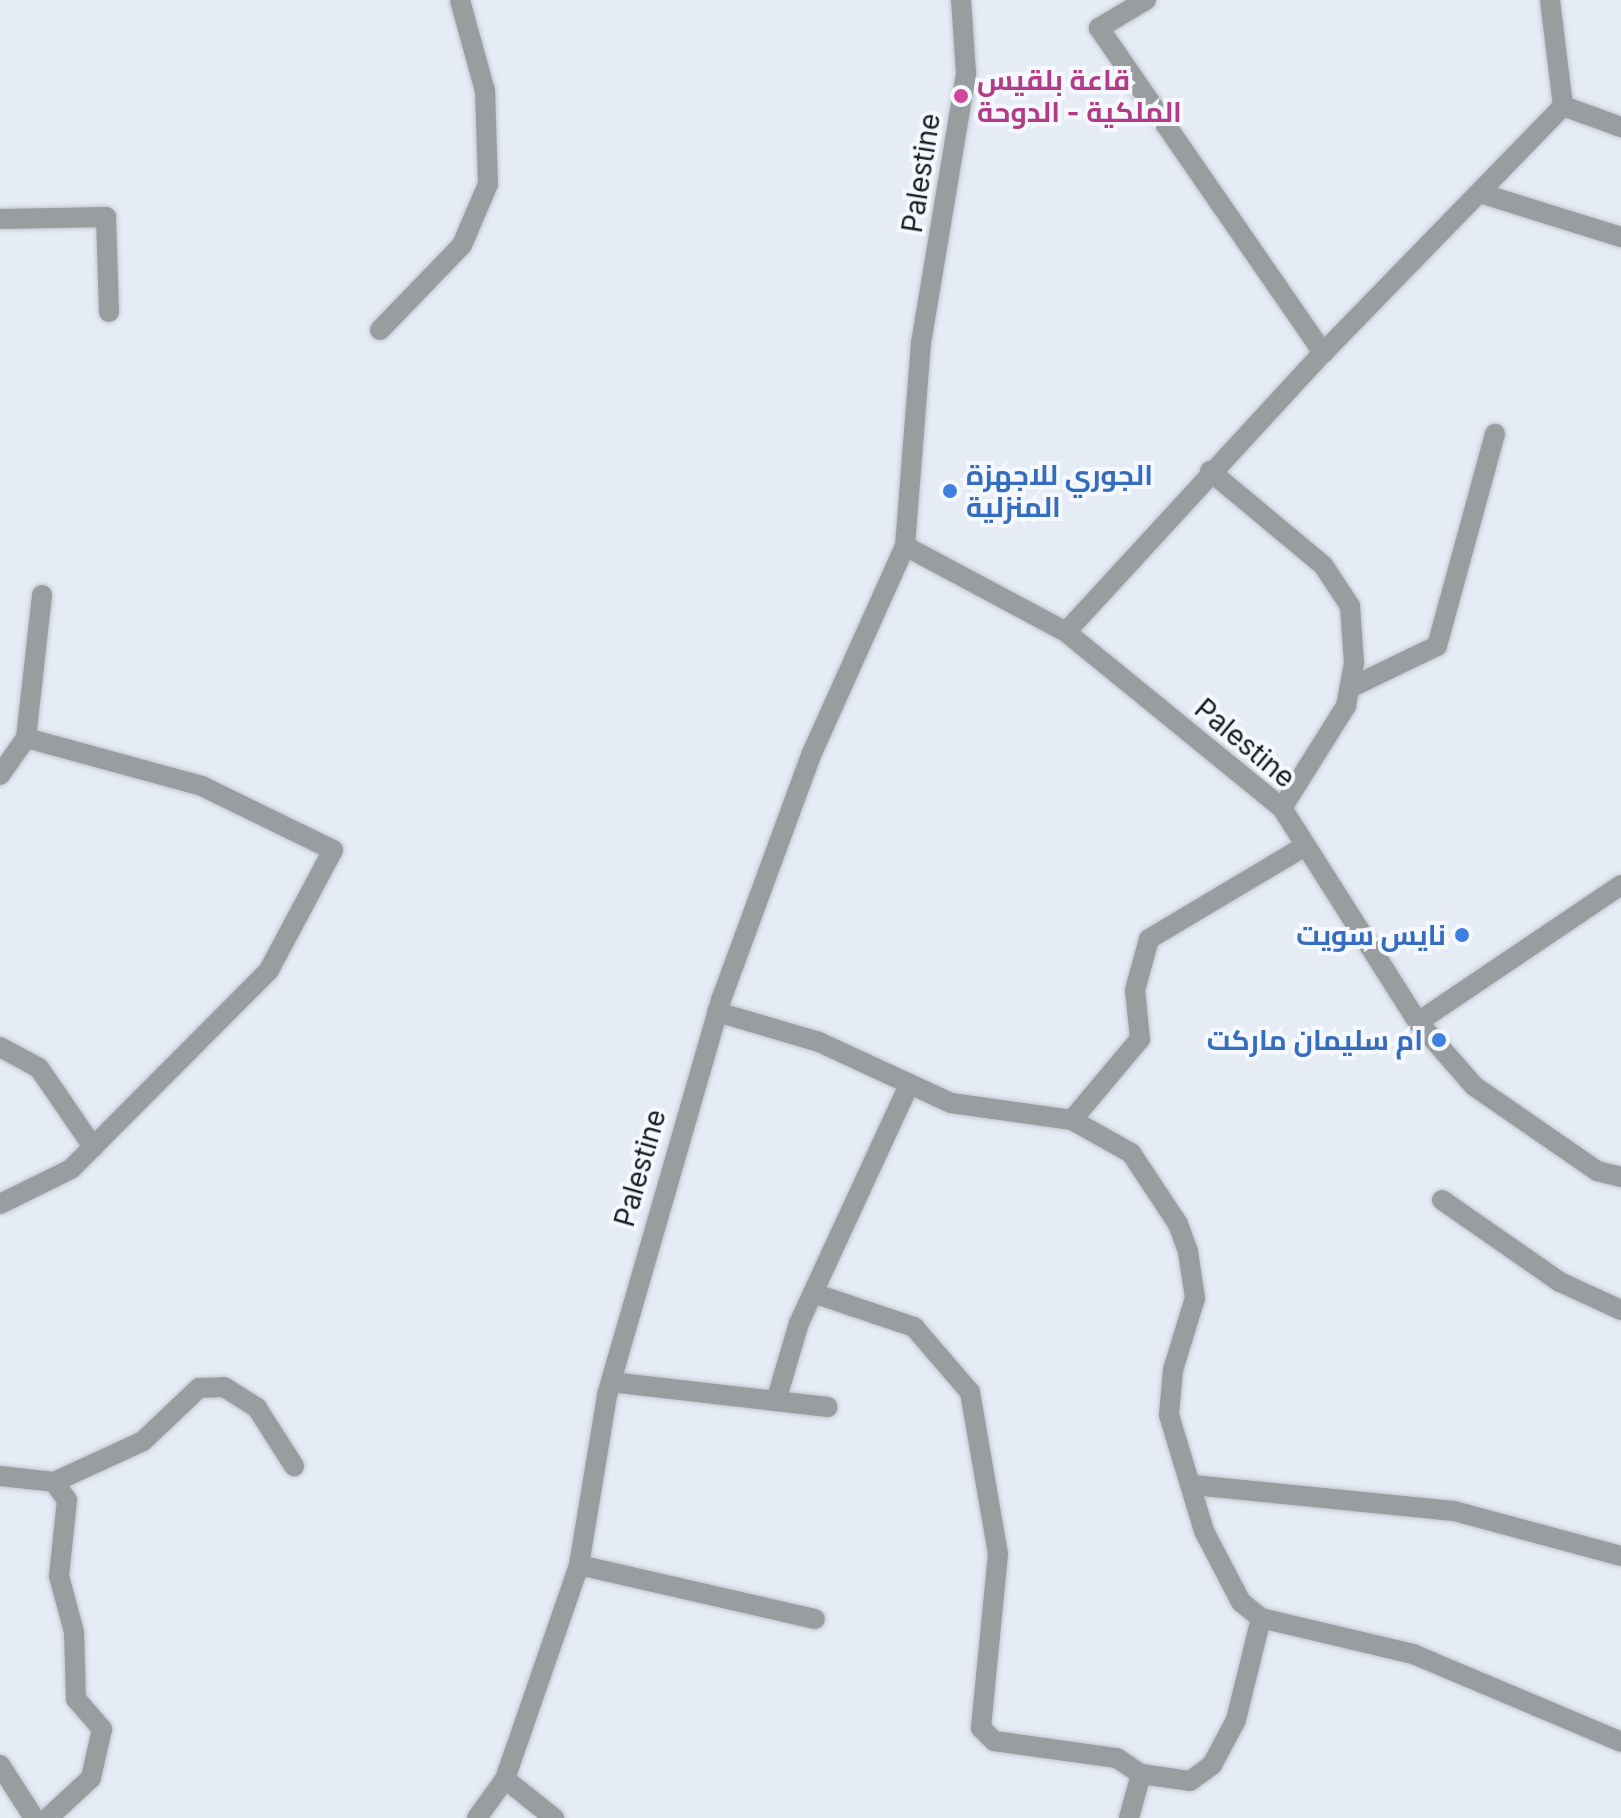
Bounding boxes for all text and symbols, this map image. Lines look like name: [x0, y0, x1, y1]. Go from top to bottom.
place label: قاعة بلقيس الملكية - الدوحة: [977, 63, 1182, 129]
marker: قاعة بلقيس الملكية - الدوحة: [952, 87, 970, 105]
street label: Palestine: [895, 111, 947, 235]
place label: الجوري للاجهزة المنزلية: [966, 458, 1153, 524]
marker: الجوري للاجهزة المنزلية: [941, 482, 959, 500]
street label: Palestine: [1188, 691, 1302, 795]
place label: نايس سويت: [1296, 918, 1446, 952]
marker: نايس سويت: [1453, 926, 1471, 944]
place label: ام سليمان ماركت: [1207, 1023, 1423, 1057]
marker: ام سليمان ماركت: [1430, 1031, 1448, 1049]
street label: Palestine: [607, 1106, 673, 1230]

